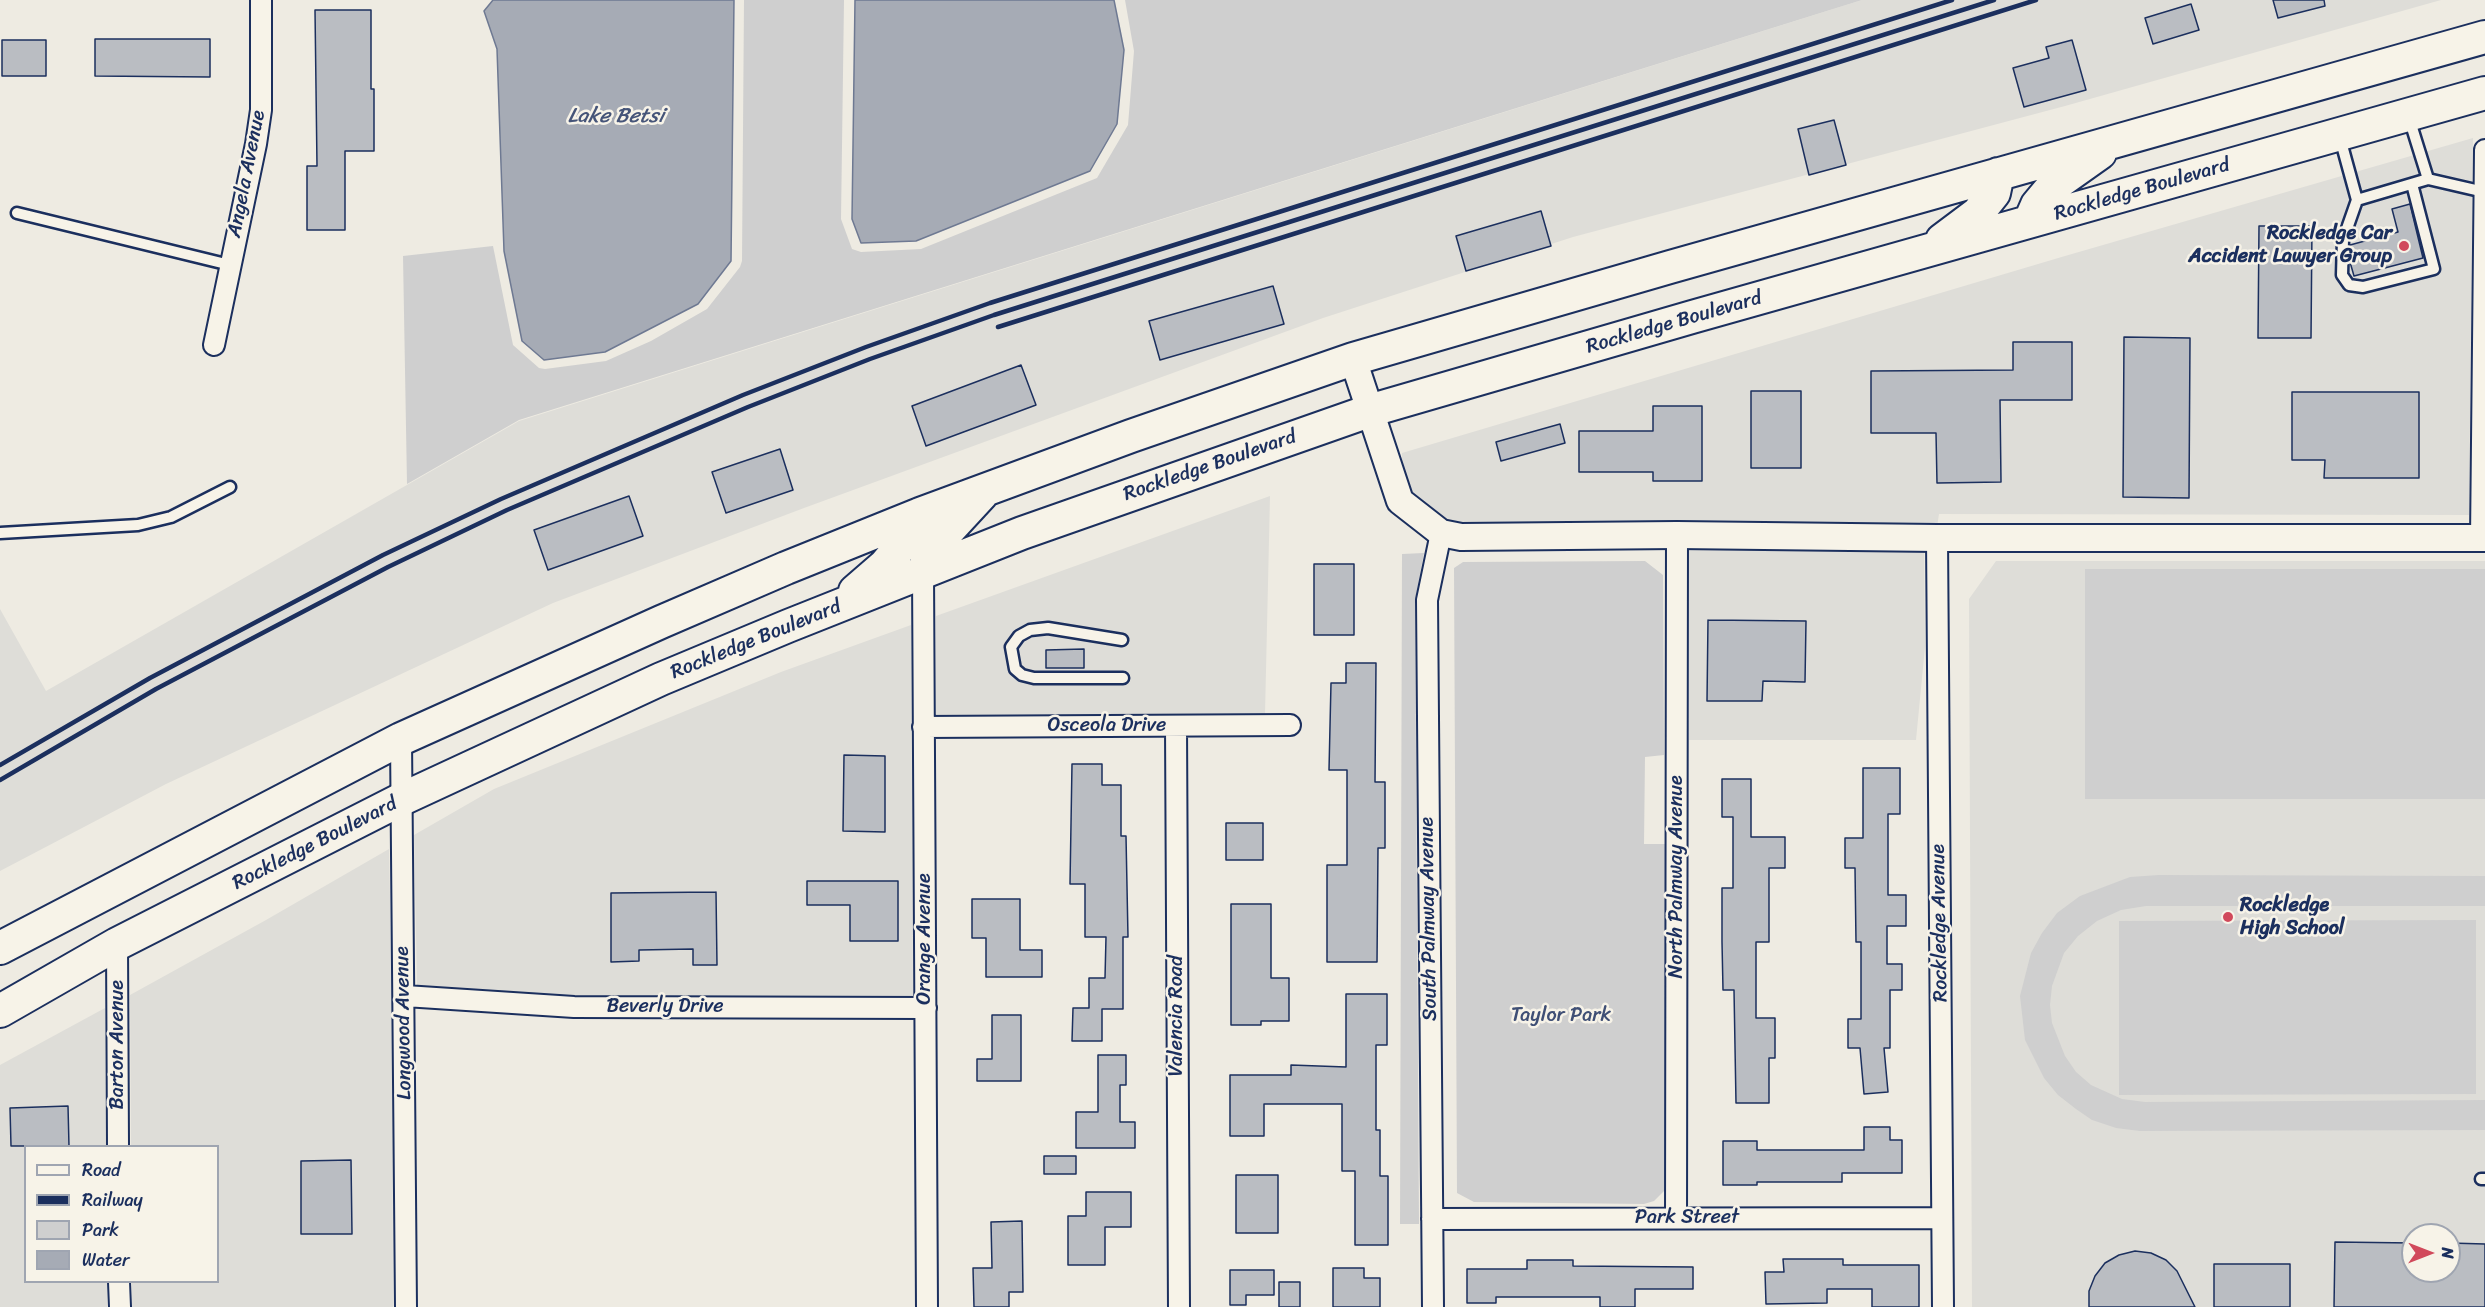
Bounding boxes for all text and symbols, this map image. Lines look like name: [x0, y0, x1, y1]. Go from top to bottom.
water label: Lake Betsi: [568, 104, 664, 130]
street label: Angela Avenue: [223, 108, 271, 240]
street label: Rockledge Boulevard: [2052, 153, 2232, 227]
place label: Rockledge Car Accident Lawyer Group: [2189, 222, 2392, 269]
marker: Rockledge Car Accident Lawyer Group: [2397, 239, 2411, 253]
street label: Rockledge Boulevard: [1584, 286, 1764, 360]
street label: Rockledge Boulevard: [1120, 425, 1300, 507]
street label: Rockledge Boulevard: [667, 595, 845, 685]
street label: Osceola Drive: [1048, 714, 1166, 738]
street label: North Palmway Avenue: [1665, 775, 1689, 979]
street label: Rockledge Boulevard: [229, 792, 401, 896]
street label: South Palmway Avenue: [1415, 817, 1443, 1021]
street label: Rockledge Avenue: [1927, 844, 1953, 1002]
street label: Orange Avenue: [913, 873, 937, 1005]
place label: Rockledge High School: [2240, 894, 2344, 941]
marker: Rockledge High School: [2221, 910, 2235, 924]
street label: Longwood Avenue: [391, 946, 417, 1100]
street label: Valencia Road: [1165, 956, 1189, 1076]
street label: Barton Avenue: [106, 980, 130, 1110]
street label: Beverly Drive: [606, 995, 724, 1019]
park label: Taylor Park: [1511, 1004, 1611, 1028]
legend: [24, 1145, 219, 1283]
text: Road: [82, 1154, 121, 1186]
text: Railway: [82, 1184, 143, 1216]
street label: Park Street: [1635, 1206, 1739, 1230]
text: Park: [82, 1214, 119, 1246]
north arrow: [2401, 1223, 2461, 1283]
text: Water: [82, 1244, 129, 1276]
text: N: [2433, 1247, 2462, 1259]

